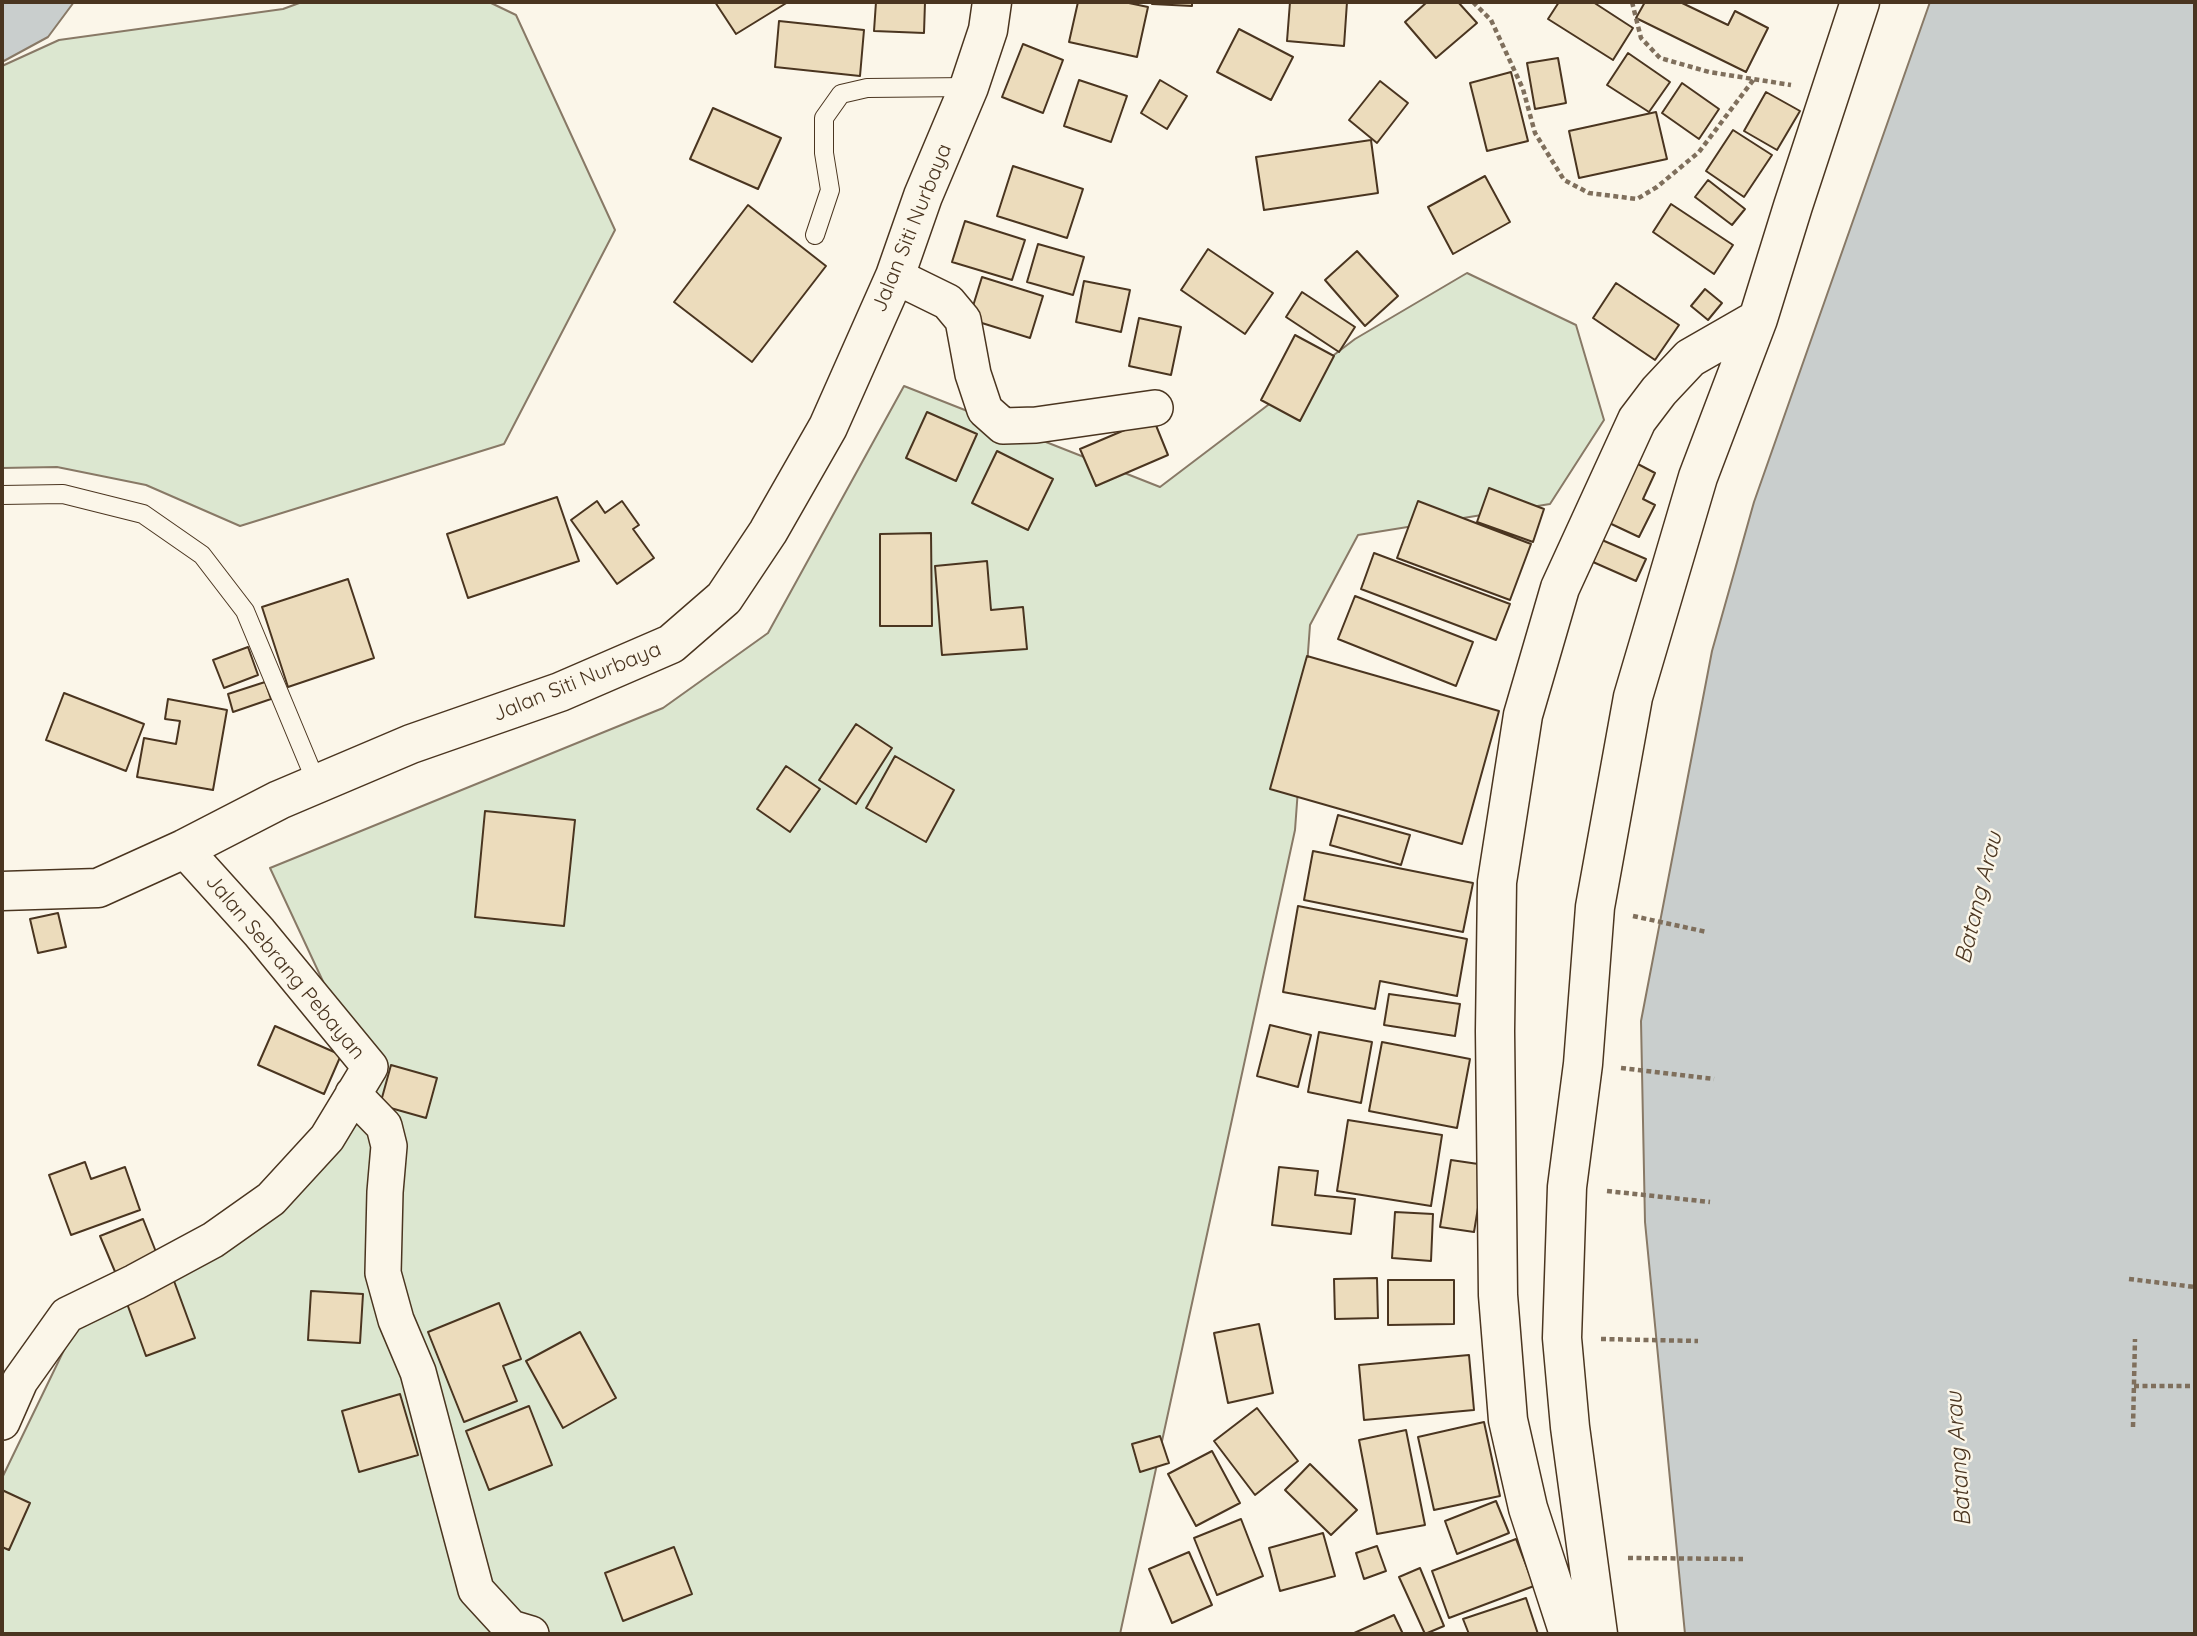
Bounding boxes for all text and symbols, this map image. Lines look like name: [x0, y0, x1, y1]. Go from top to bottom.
street label: Jalan Siti Nurbaya: [867, 140, 957, 316]
street label: Jalan Siti Nurbaya: [489, 637, 665, 727]
water label: Batang Arau: [1949, 829, 2009, 967]
street label: Jalan Sebrang Pebayan: [200, 869, 370, 1065]
water label: Batang Arau: [1941, 1391, 1977, 1527]

